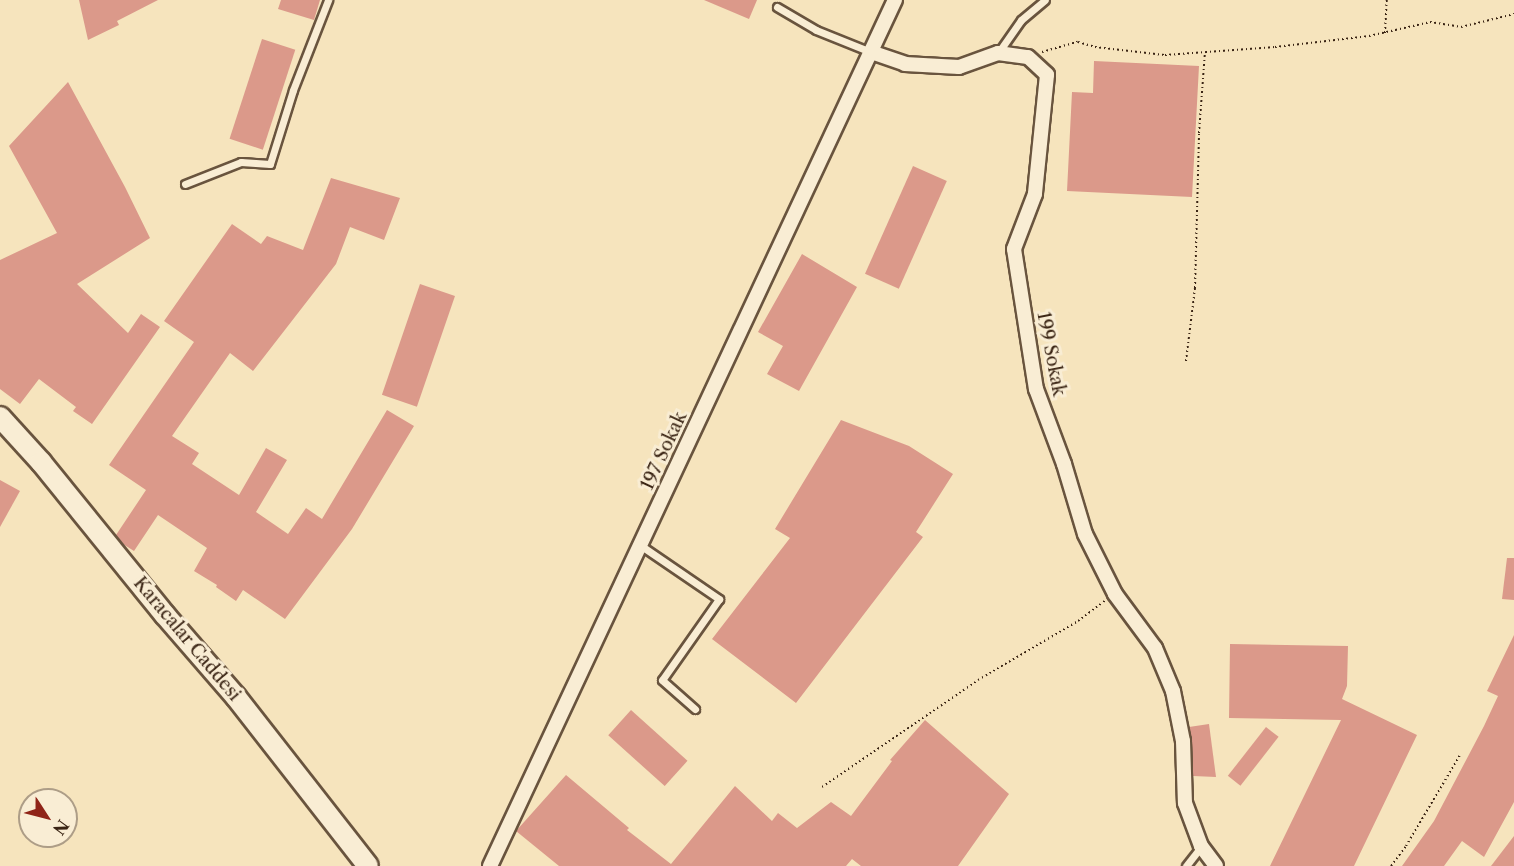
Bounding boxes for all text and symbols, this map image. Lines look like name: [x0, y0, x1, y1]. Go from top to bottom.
street label: 199 Sokak: [1032, 310, 1070, 398]
street label: 197 Sokak: [637, 409, 691, 493]
street label: Karacalar Caddesi: [129, 573, 245, 705]
north arrow: [18, 788, 78, 848]
text: N: [49, 816, 73, 839]

